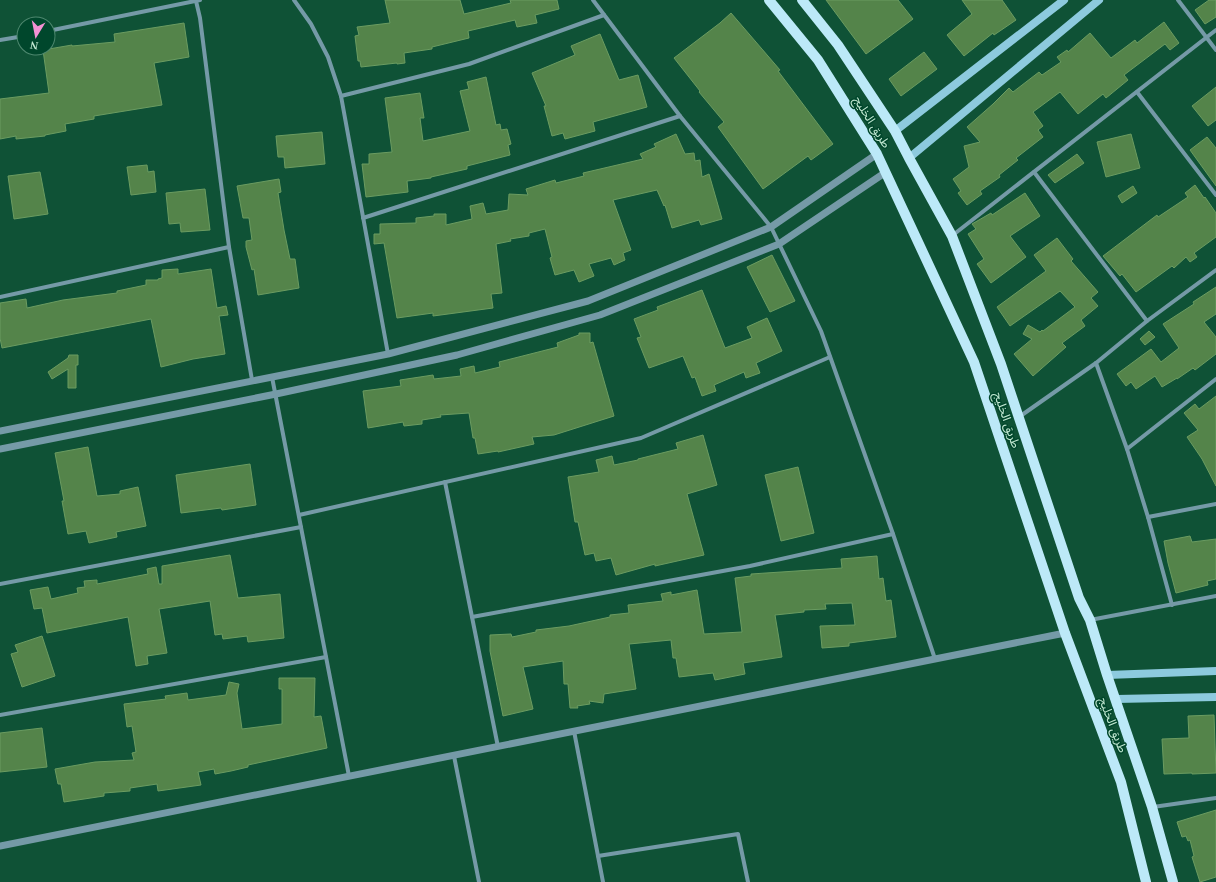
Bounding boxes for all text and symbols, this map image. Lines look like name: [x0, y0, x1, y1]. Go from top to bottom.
north arrow: [16, 16, 56, 56]
text: N: [29, 39, 39, 52]
street label: طريق الخليج: [849, 94, 893, 151]
street label: طريق الخليج: [989, 390, 1023, 450]
street label: طريق الخليج: [1094, 695, 1130, 755]

